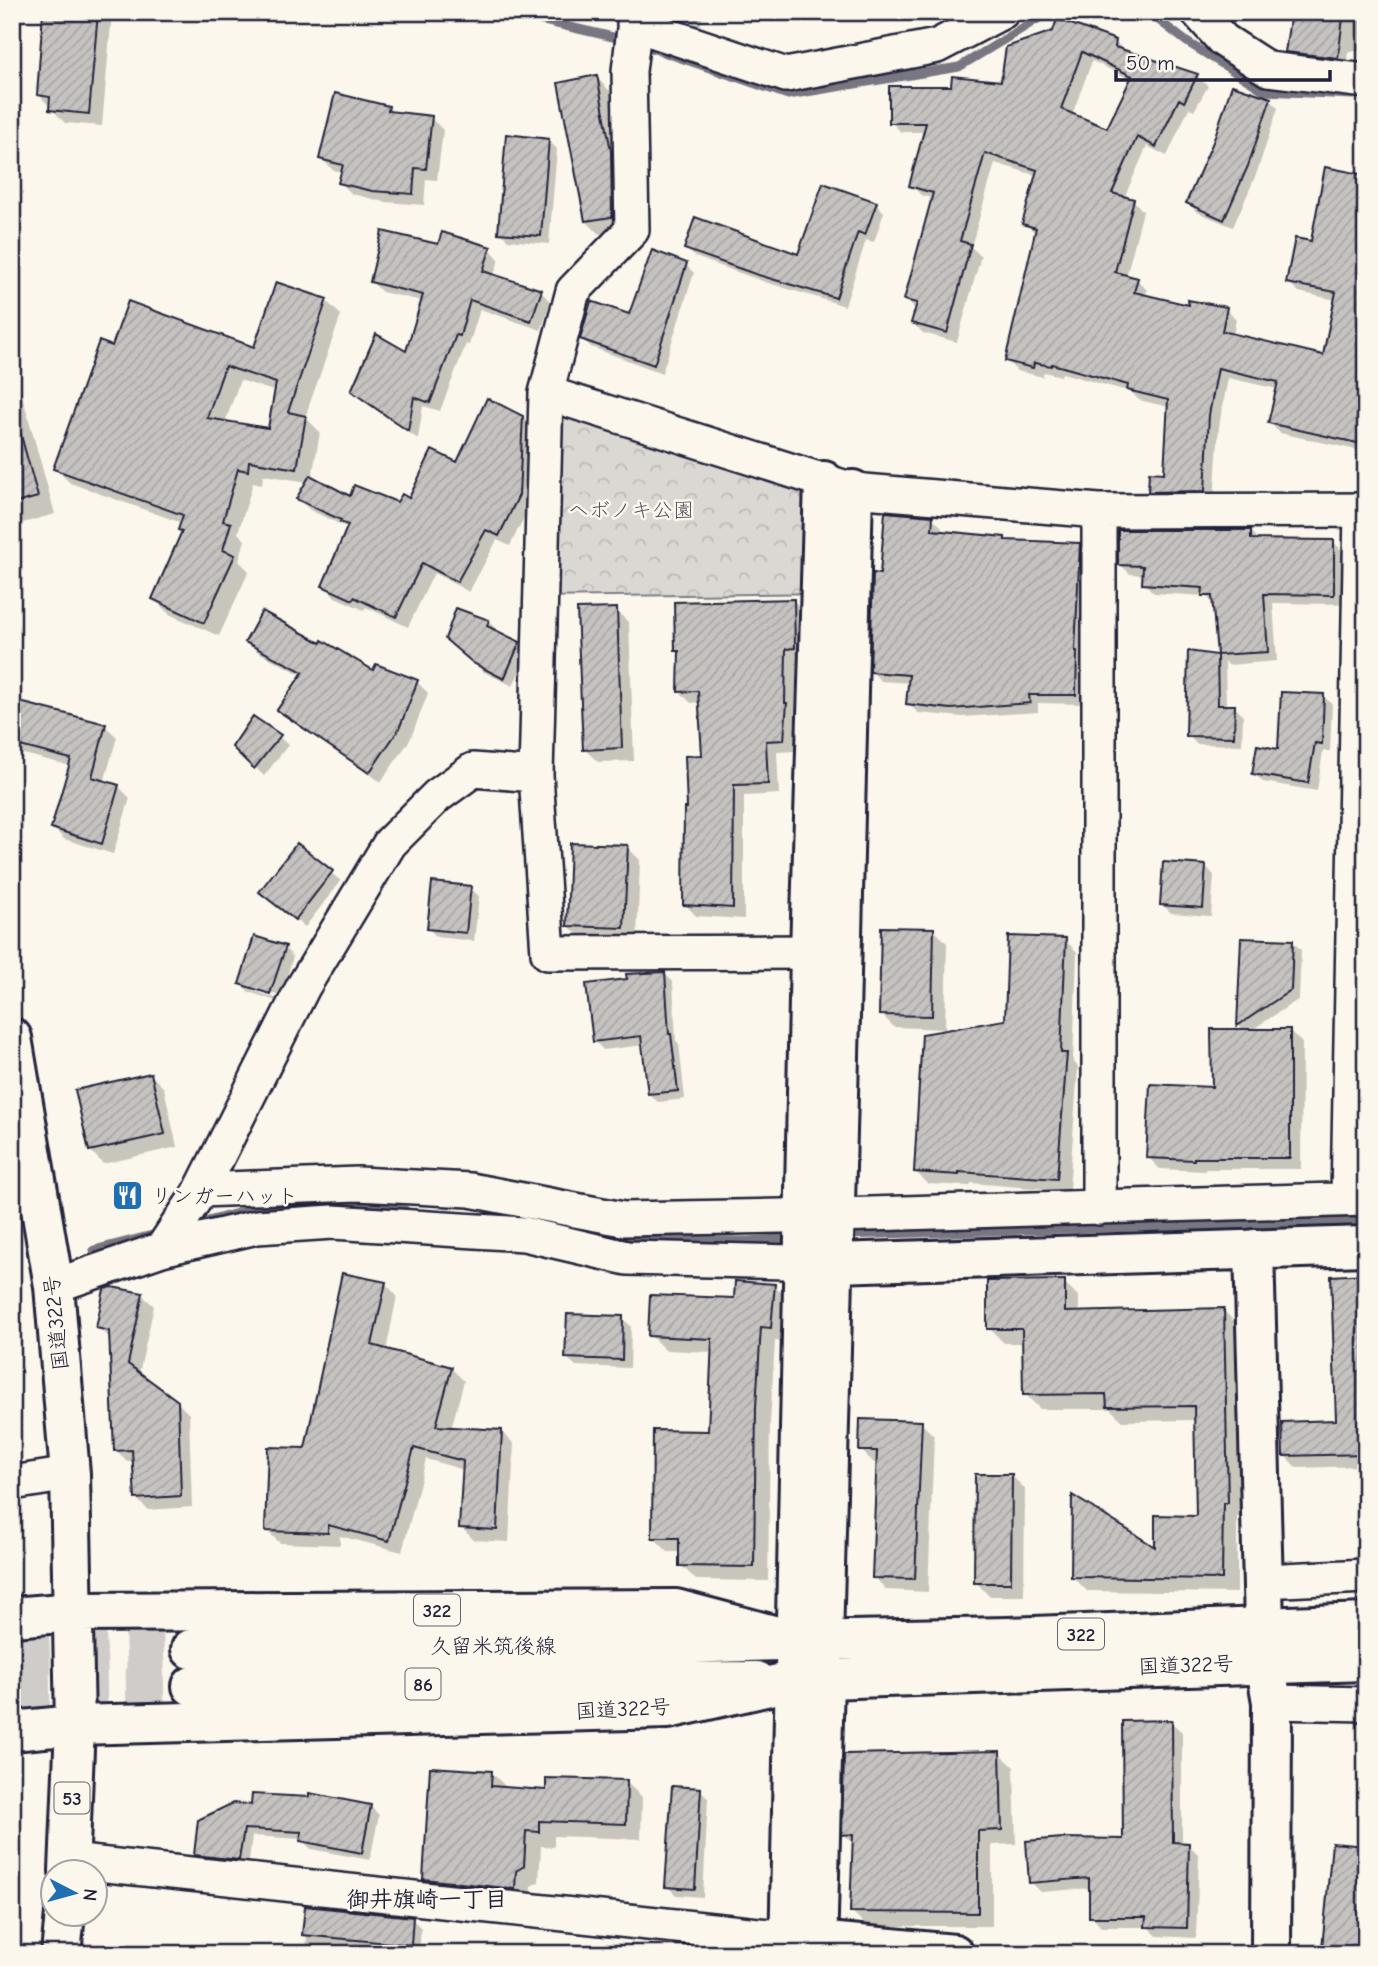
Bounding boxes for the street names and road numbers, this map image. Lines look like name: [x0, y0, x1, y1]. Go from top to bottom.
street label: 国道322号: [39, 1274, 73, 1372]
road number: 322: [414, 1594, 460, 1626]
road number: 322: [1058, 1618, 1104, 1650]
street label: 久留米筑後線: [430, 1634, 556, 1658]
street label: 国道322号: [1138, 1651, 1234, 1679]
road number: 86: [406, 1668, 440, 1700]
street label: 国道322号: [575, 1695, 671, 1723]
road number: 53: [55, 1782, 90, 1814]

